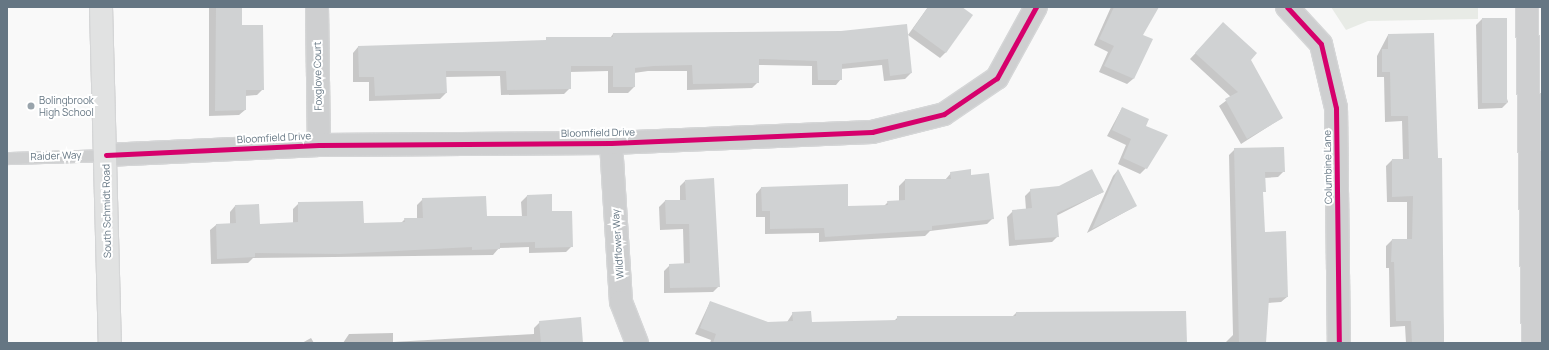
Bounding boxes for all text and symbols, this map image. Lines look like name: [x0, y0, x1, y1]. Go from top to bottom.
street label: Foxglove Court: [311, 41, 325, 111]
place label: Bolingbrook High School: [39, 94, 94, 118]
marker: Bolingbrook High School: [26, 101, 36, 111]
street label: Bloomfield Drive: [561, 126, 635, 140]
street label: Bloomfield Drive: [237, 130, 311, 146]
street label: Columbine Lane: [1321, 130, 1335, 204]
street label: Raider Way: [30, 149, 82, 163]
street label: South Schmidt Road: [100, 164, 114, 258]
street label: Wildflower Way: [610, 209, 626, 279]

